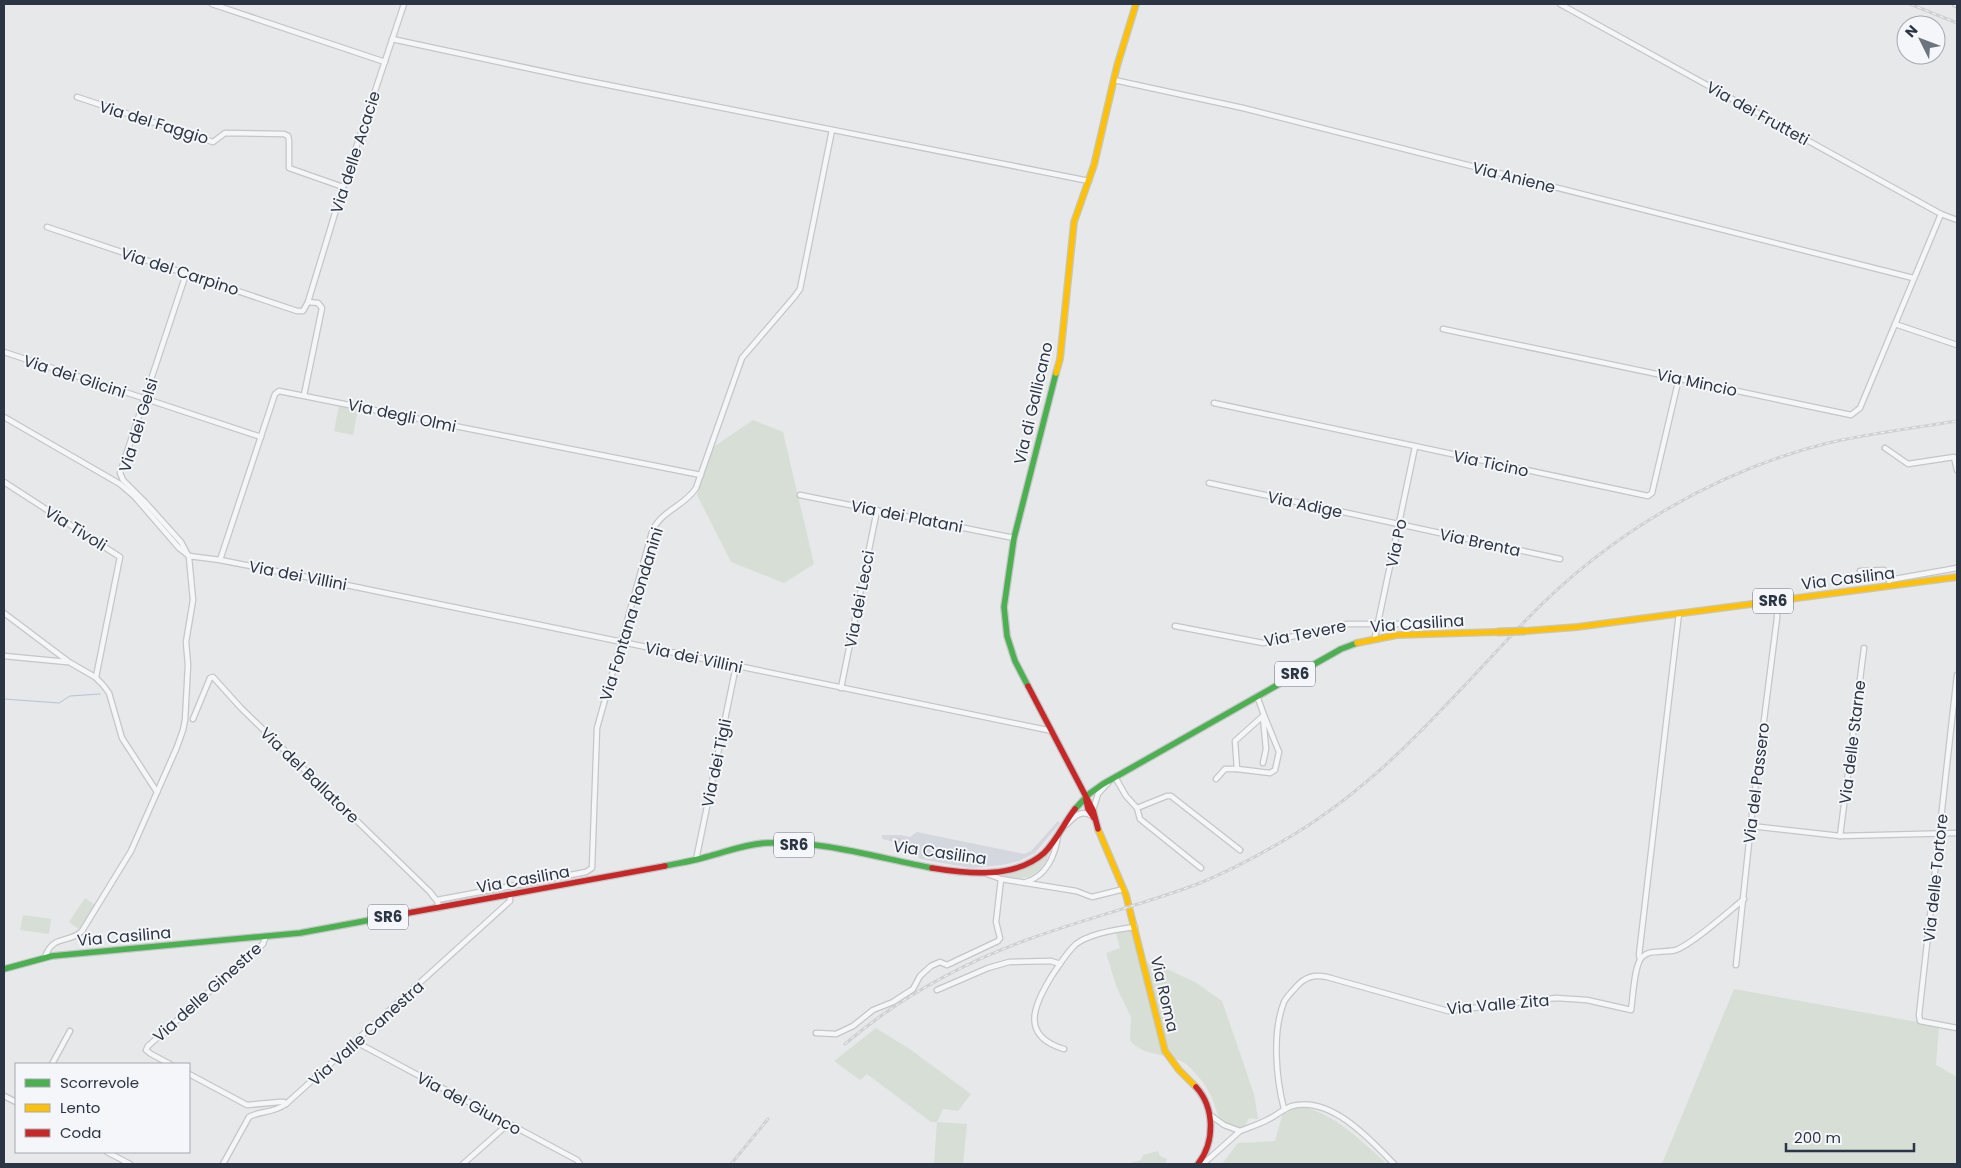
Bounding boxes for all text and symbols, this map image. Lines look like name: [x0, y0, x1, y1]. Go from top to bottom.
north arrow: [1896, 15, 1946, 65]
text: N: [1900, 21, 1922, 42]
street label: Via dei Frutteti: [1702, 76, 1813, 151]
street label: Via delle Acacie: [325, 88, 386, 216]
street label: Via del Faggio: [96, 95, 211, 150]
street label: Via Aniene: [1470, 156, 1558, 199]
street label: Via del Carpino: [118, 242, 242, 301]
street label: Via di Gallicano: [1008, 340, 1059, 467]
street label: Via dei Glicini: [20, 349, 129, 404]
street label: Via Mincio: [1655, 363, 1739, 402]
street label: Via dei Gelsi: [113, 375, 164, 475]
street label: Via degli Olmi: [345, 393, 458, 438]
street label: Via Ticino: [1451, 444, 1531, 483]
street label: Via Adige: [1265, 485, 1345, 524]
street label: Via dei Platani: [849, 494, 965, 539]
street label: Via Tivoli: [40, 500, 111, 557]
street label: Via Po: [1380, 517, 1413, 570]
street label: Via Brenta: [1437, 523, 1523, 562]
street label: Via Fontana Rondanini: [594, 524, 669, 704]
street label: Via dei Lecci: [839, 548, 880, 650]
street label: Via dei Villini: [247, 555, 349, 596]
street label: Via Casilina: [1800, 561, 1896, 596]
road number: SR6: [1753, 588, 1793, 614]
street label: Via Casilina: [1369, 609, 1465, 638]
street label: Via Tevere: [1262, 614, 1348, 653]
street label: Via dei Villini: [643, 636, 745, 679]
road number: SR6: [1275, 662, 1315, 686]
street label: Via delle Starne: [1833, 679, 1872, 805]
street label: Via dei Tigli: [696, 717, 737, 810]
street label: Via del Passero: [1738, 721, 1775, 845]
street label: Via del Ballatore: [255, 722, 364, 829]
street label: Via delle Tortore: [1917, 812, 1954, 944]
road number: SR6: [774, 832, 814, 858]
street label: Via Casilina: [892, 835, 988, 870]
street label: Via Casilina: [475, 860, 571, 899]
road number: SR6: [368, 904, 408, 930]
street label: Via Casilina: [76, 921, 172, 952]
street label: Via delle Ginestre: [148, 937, 267, 1048]
street label: Via Roma: [1145, 954, 1184, 1034]
street label: Via Valle Canestra: [304, 975, 429, 1091]
street label: Via Valle Zita: [1446, 989, 1550, 1020]
legend: [15, 1063, 190, 1153]
street label: Via del Giunco: [412, 1066, 525, 1141]
text: Scorrevole: [60, 1072, 139, 1093]
text: Lento: [60, 1097, 100, 1118]
scale bar: [1786, 1120, 1914, 1152]
text: Coda: [60, 1122, 101, 1143]
text: 200 m: [1794, 1127, 1841, 1148]

